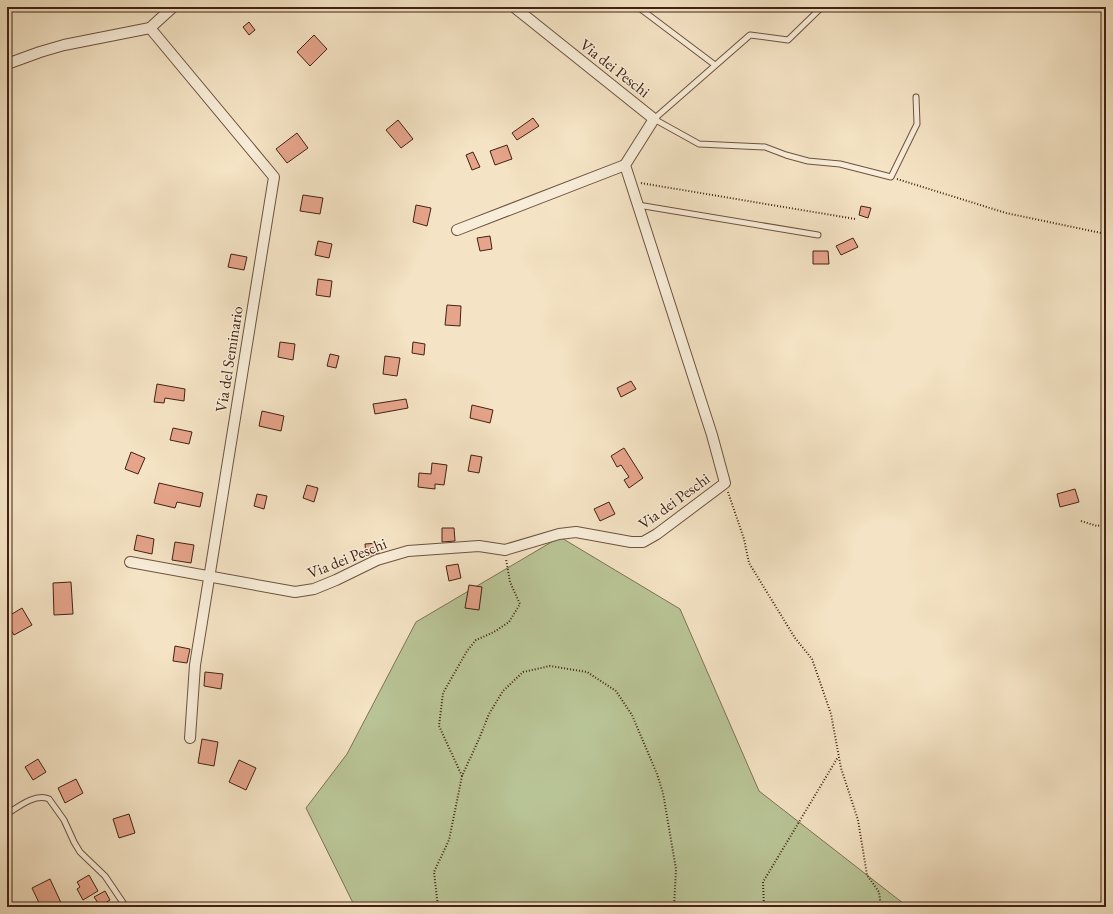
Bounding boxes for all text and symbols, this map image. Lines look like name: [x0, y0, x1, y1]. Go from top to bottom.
street label: Via dei Peschi: [576, 34, 654, 102]
street label: Via del Seminario: [210, 304, 248, 414]
street label: Via dei Peschi: [634, 468, 714, 534]
street label: Via dei Peschi: [304, 533, 390, 583]

